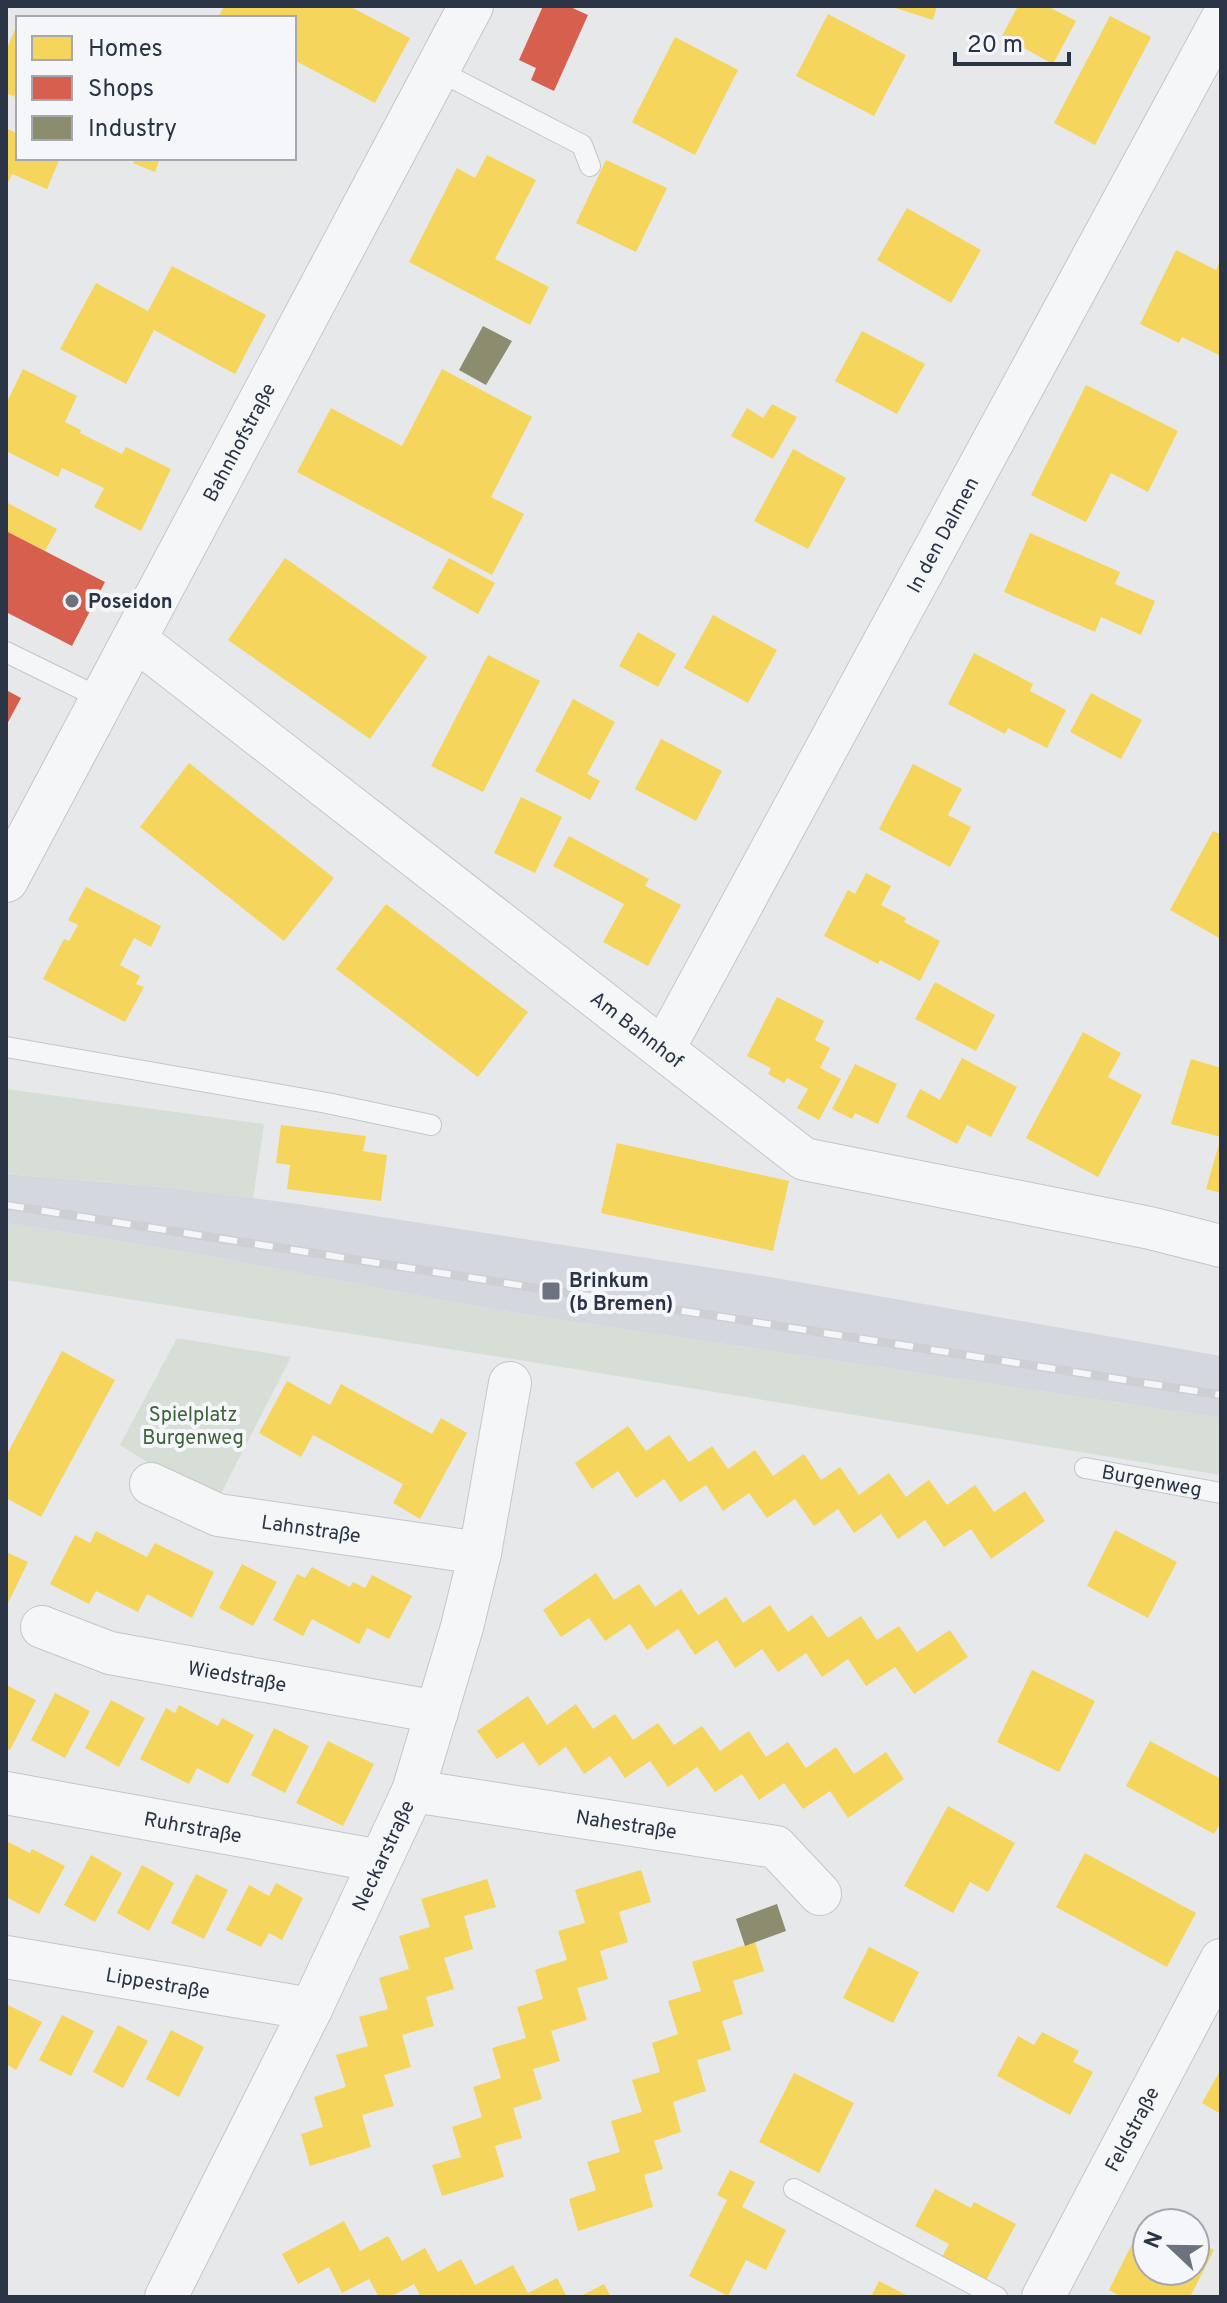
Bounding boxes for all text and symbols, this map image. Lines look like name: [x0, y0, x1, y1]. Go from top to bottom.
legend: [16, 16, 296, 160]
scale bar: [955, 16, 1069, 66]
text: 20 m: [967, 31, 1023, 61]
text: Homes: [88, 35, 163, 65]
text: Shops: [88, 75, 154, 105]
text: Industry: [88, 115, 177, 145]
street label: Bahnhofstraße: [198, 379, 283, 507]
street label: In den Dalmen: [902, 473, 986, 598]
place label: Poseidon: [88, 590, 173, 616]
marker: Poseidon: [63, 592, 81, 610]
street label: Am Bahnhof: [584, 987, 688, 1075]
place label: Brinkum (b Bremen): [569, 1269, 673, 1318]
marker: Brinkum (b Bremen): [540, 1280, 562, 1302]
park label: Spielplatz Burgenweg: [142, 1403, 244, 1452]
street label: Burgenweg: [1099, 1460, 1204, 1504]
street label: Lahnstraße: [259, 1510, 362, 1551]
street label: Wiedstraße: [185, 1656, 288, 1700]
street label: Neckarstraße: [348, 1797, 422, 1916]
street label: Nahestraße: [574, 1805, 679, 1847]
street label: Ruhrstraße: [142, 1807, 244, 1851]
street label: Lippestraße: [103, 1963, 212, 2007]
street label: Feldstraße: [1100, 2083, 1167, 2177]
north arrow: [1131, 2207, 1211, 2287]
text: N: [1139, 2228, 1170, 2253]

